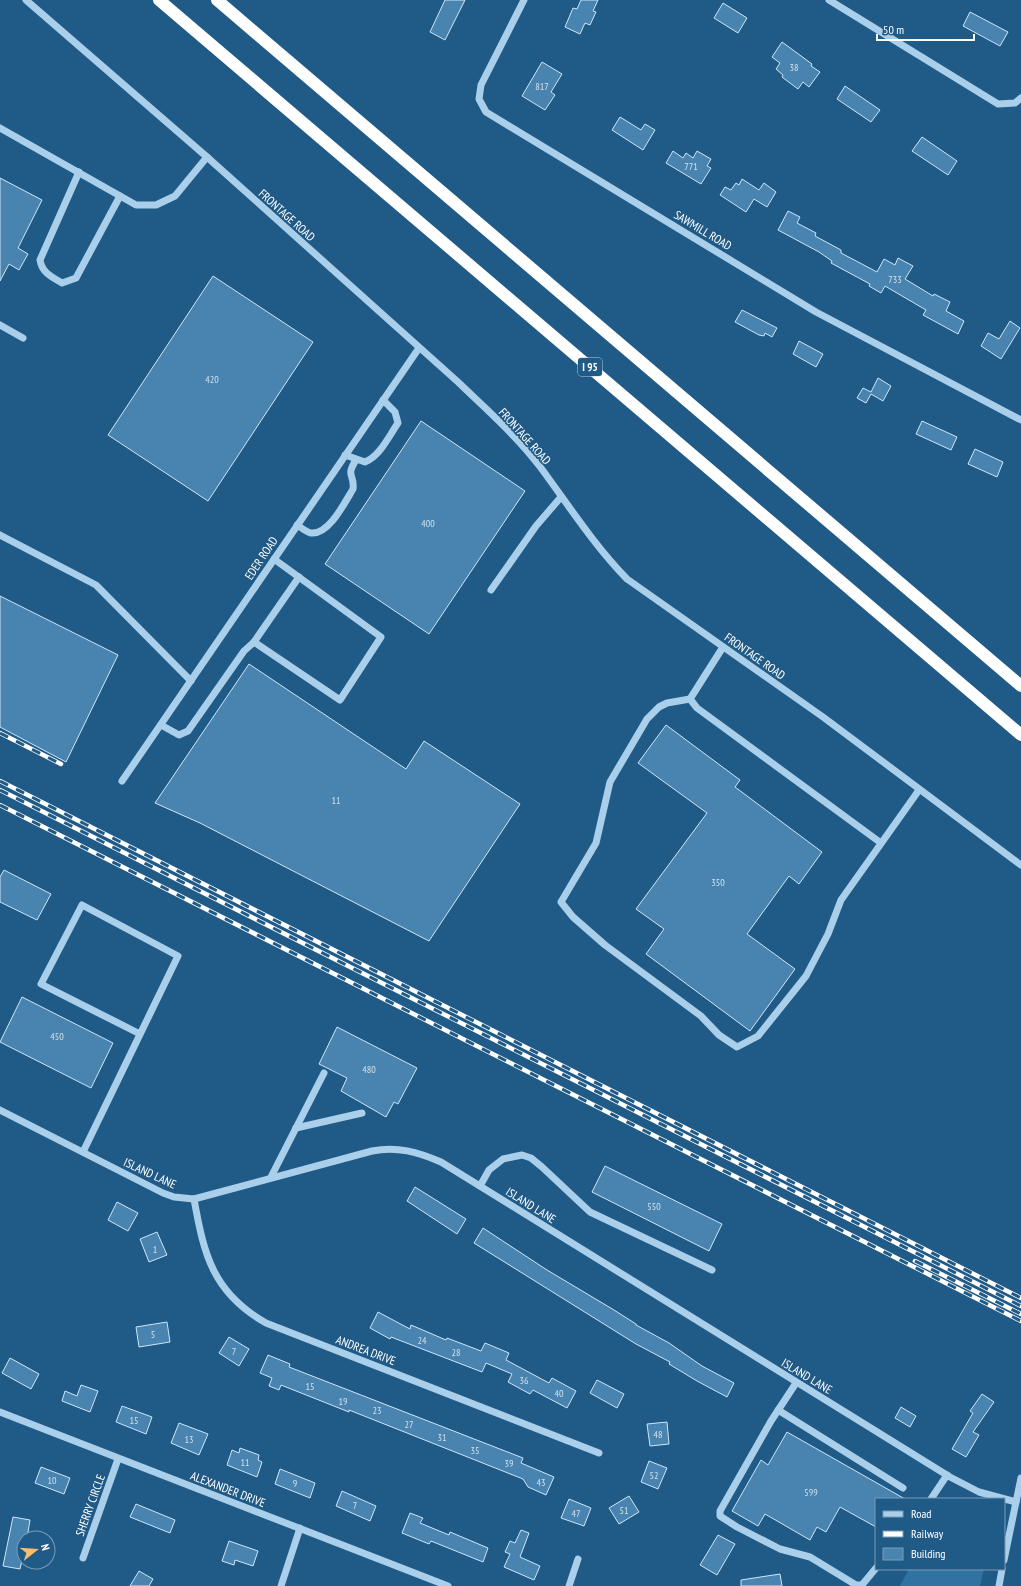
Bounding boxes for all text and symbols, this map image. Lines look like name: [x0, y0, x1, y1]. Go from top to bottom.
scale bar: [877, 16, 974, 42]
text: 50 m: [883, 22, 904, 37]
house number: 38: [790, 61, 799, 74]
house number: 817: [535, 80, 549, 93]
house number: 771: [684, 160, 698, 173]
street label: FRONTAGE ROAD: [256, 186, 318, 244]
street label: SAWMILL ROAD: [671, 207, 735, 253]
house number: 733: [888, 273, 902, 286]
road number: I 95: [578, 358, 602, 376]
house number: 420: [205, 373, 219, 386]
street label: FRONTAGE ROAD: [496, 405, 554, 467]
house number: 400: [421, 517, 435, 530]
street label: EDER ROAD: [241, 534, 281, 582]
street label: FRONTAGE ROAD: [722, 630, 788, 682]
house number: 11: [332, 794, 341, 807]
house number: 350: [711, 876, 725, 889]
house number: 450: [50, 1030, 64, 1043]
house number: 480: [362, 1063, 376, 1076]
street label: ISLAND LANE: [121, 1154, 179, 1192]
street label: ISLAND LANE: [503, 1184, 559, 1226]
house number: 550: [647, 1200, 661, 1213]
house number: 1: [153, 1243, 157, 1256]
house number: 5: [151, 1328, 155, 1341]
street label: ANDREA DRIVE: [334, 1332, 398, 1368]
house number: 24: [418, 1334, 427, 1347]
house number: 7: [232, 1345, 236, 1358]
house number: 28: [452, 1346, 461, 1359]
street label: ISLAND LANE: [779, 1355, 835, 1397]
house number: 36: [520, 1374, 529, 1387]
house number: 15: [306, 1380, 315, 1393]
house number: 40: [555, 1387, 564, 1400]
house number: 19: [339, 1395, 348, 1408]
house number: 23: [373, 1404, 382, 1417]
house number: 15: [130, 1414, 139, 1427]
house number: 27: [405, 1418, 414, 1431]
house number: 48: [654, 1428, 663, 1441]
house number: 31: [438, 1431, 447, 1444]
house number: 13: [185, 1433, 194, 1446]
house number: 35: [471, 1444, 480, 1457]
house number: 11: [241, 1456, 250, 1469]
house number: 39: [505, 1457, 514, 1470]
street label: ALEXANDER DRIVE: [188, 1468, 268, 1510]
house number: 52: [650, 1469, 659, 1482]
street label: SHERRY CIRCLE: [72, 1472, 108, 1538]
house number: 10: [48, 1474, 57, 1487]
house number: 43: [537, 1476, 546, 1489]
house number: 9: [293, 1477, 297, 1490]
house number: 599: [804, 1486, 818, 1499]
legend: [875, 1498, 1005, 1570]
house number: 7: [353, 1499, 357, 1512]
house number: 51: [620, 1504, 629, 1517]
text: Road: [911, 1506, 931, 1521]
house number: 47: [572, 1507, 581, 1520]
text: Railway: [911, 1526, 944, 1541]
north arrow: [16, 1530, 56, 1570]
text: N: [38, 1542, 53, 1552]
text: Building: [911, 1546, 946, 1561]

